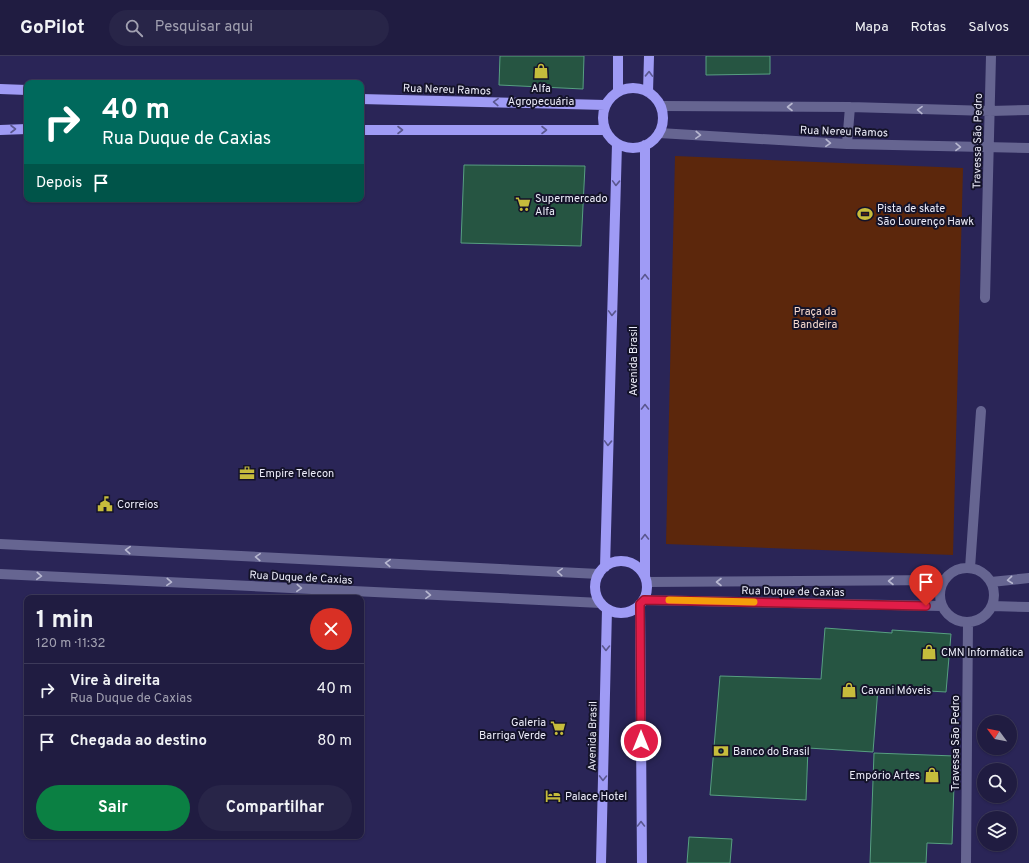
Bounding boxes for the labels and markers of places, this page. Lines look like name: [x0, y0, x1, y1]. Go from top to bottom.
shop icon: Alfa Agropecuária: [532, 62, 550, 80]
place label: Alfa Agropecuária: [508, 82, 574, 109]
place label: Supermercado Alfa: [535, 192, 608, 219]
supermarket icon: Supermercado Alfa: [514, 195, 532, 213]
place label: Pista de skate São Lourenço Hawk: [877, 202, 974, 229]
sports icon: Pista de skate São Lourenço Hawk: [856, 205, 874, 223]
office icon: Empire Telecon: [238, 464, 256, 482]
place label: Empire Telecon: [259, 467, 334, 481]
public building icon: Correios: [96, 495, 114, 513]
place label: Correios: [117, 498, 158, 512]
pin: [909, 565, 943, 606]
shop icon: CMN Informática: [920, 643, 938, 661]
place label: CMN Informática: [941, 646, 1023, 660]
shop icon: Cavani Móveis: [840, 681, 858, 699]
place label: Cavani Móveis: [861, 684, 931, 698]
place label: Galeria Barriga Verde: [479, 716, 546, 743]
supermarket icon: Galeria Barriga Verde: [549, 719, 567, 737]
bank icon: Banco do Brasil: [712, 742, 730, 760]
place label: Banco do Brasil: [733, 745, 810, 759]
shop icon: Empório Artes: [923, 766, 941, 784]
place label: Empório Artes: [849, 769, 920, 783]
hotel icon: Palace Hotel: [544, 787, 562, 805]
place label: Palace Hotel: [565, 790, 627, 804]

